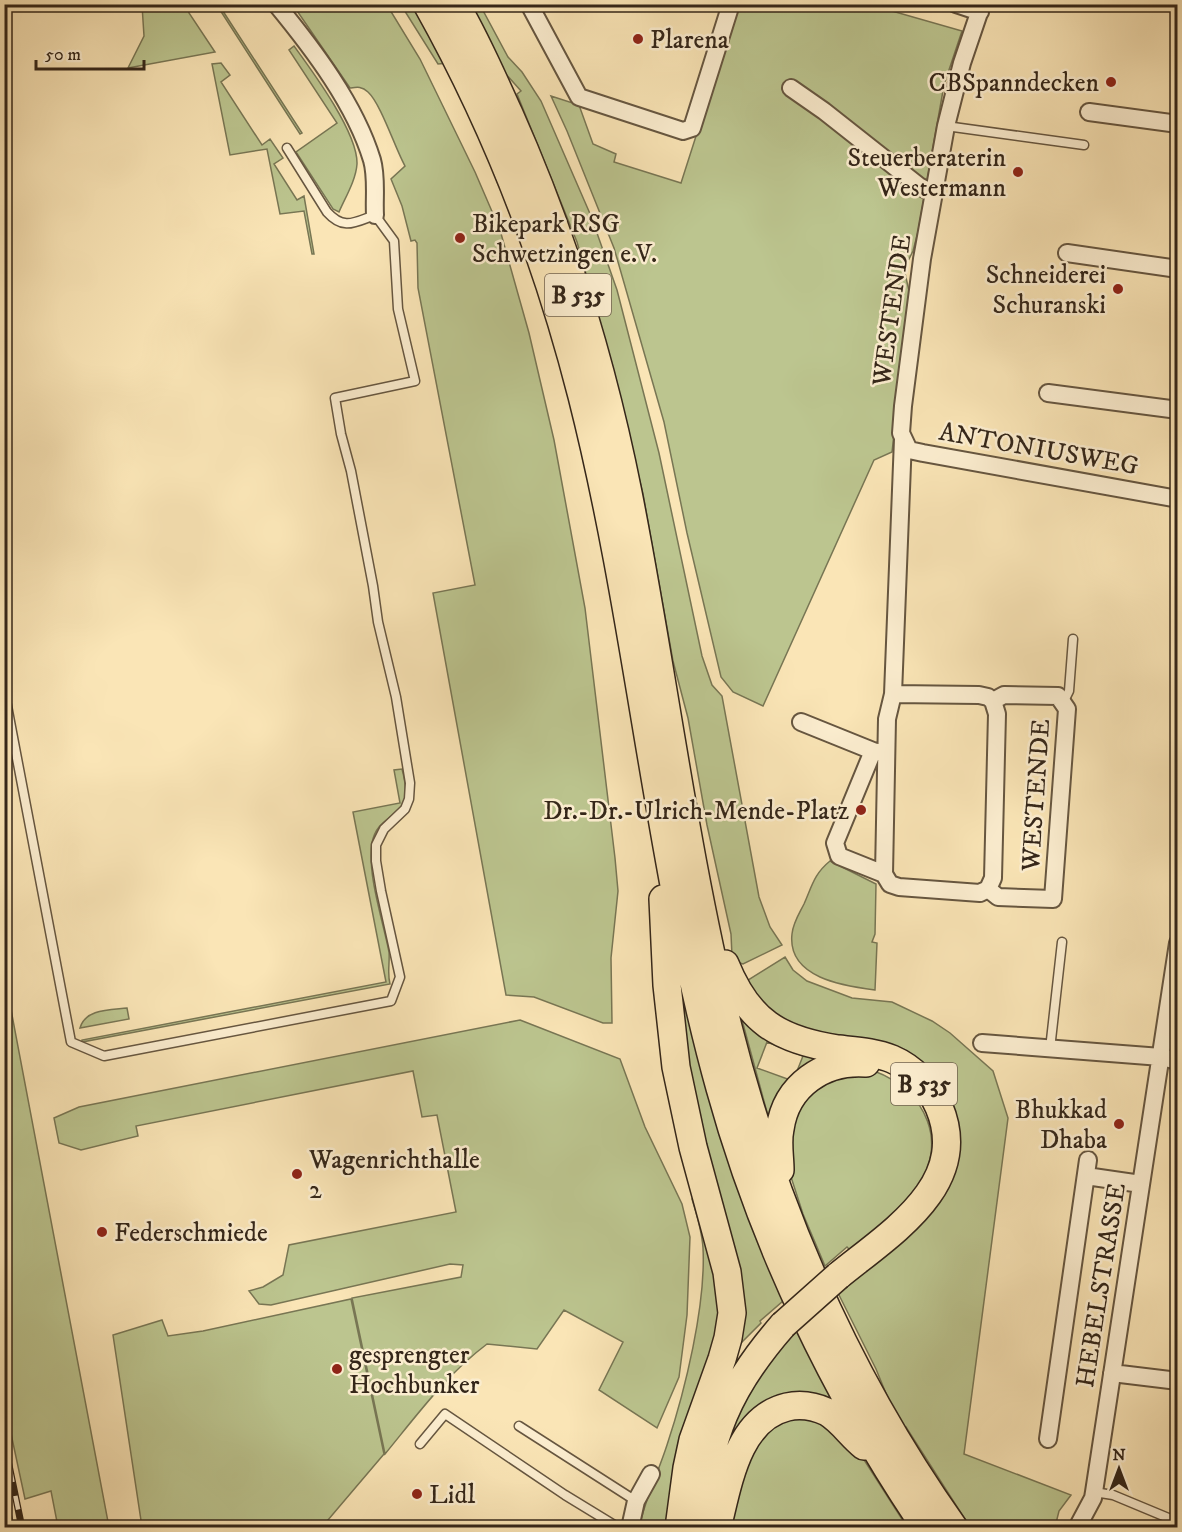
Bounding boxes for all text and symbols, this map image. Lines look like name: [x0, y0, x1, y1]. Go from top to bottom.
place label: Plarena: [650, 24, 729, 57]
marker: Plarena: [631, 32, 645, 46]
scale bar: [36, 33, 144, 71]
text: 50 m: [45, 44, 81, 66]
place label: CBSpanndecken: [928, 67, 1099, 100]
marker: CBSpanndecken: [1104, 75, 1118, 89]
place label: Steuerberaterin Westermann: [848, 142, 1006, 205]
marker: Steuerberaterin Westermann: [1011, 165, 1025, 179]
place label: Bikepark RSG Schwetzingen e.V.: [472, 208, 657, 271]
marker: Bikepark RSG Schwetzingen e.V.: [453, 231, 467, 245]
street label: WESTENDE: [865, 232, 919, 389]
place label: Schneiderei Schuranski: [986, 259, 1106, 322]
road number: B 535: [545, 274, 611, 316]
marker: Schneiderei Schuranski: [1111, 282, 1125, 296]
street label: ANTONIUSWEG: [936, 416, 1141, 483]
street label: WESTENDE: [1015, 718, 1058, 873]
place label: Dr.-Dr.-Ulrich-Mende-Platz: [543, 795, 849, 828]
marker: Dr.-Dr.-Ulrich-Mende-Platz: [854, 803, 868, 817]
road number: B 535: [891, 1063, 957, 1105]
place label: Bhukkad Dhaba: [1015, 1094, 1107, 1157]
marker: Bhukkad Dhaba: [1112, 1117, 1126, 1131]
place label: Wagenrichthalle 2: [308, 1144, 480, 1207]
marker: Wagenrichthalle 2: [290, 1167, 304, 1181]
street label: HEBELSTRASSE: [1069, 1181, 1134, 1390]
place label: Federschmiede: [114, 1217, 268, 1250]
marker: Federschmiede: [95, 1225, 109, 1239]
place label: gesprengter Hochbunker: [349, 1339, 480, 1402]
marker: gesprengter Hochbunker: [330, 1362, 344, 1376]
north arrow: [1089, 1439, 1149, 1499]
text: N: [1112, 1445, 1126, 1465]
place label: Lidl: [429, 1479, 475, 1512]
marker: Lidl: [410, 1487, 424, 1501]

